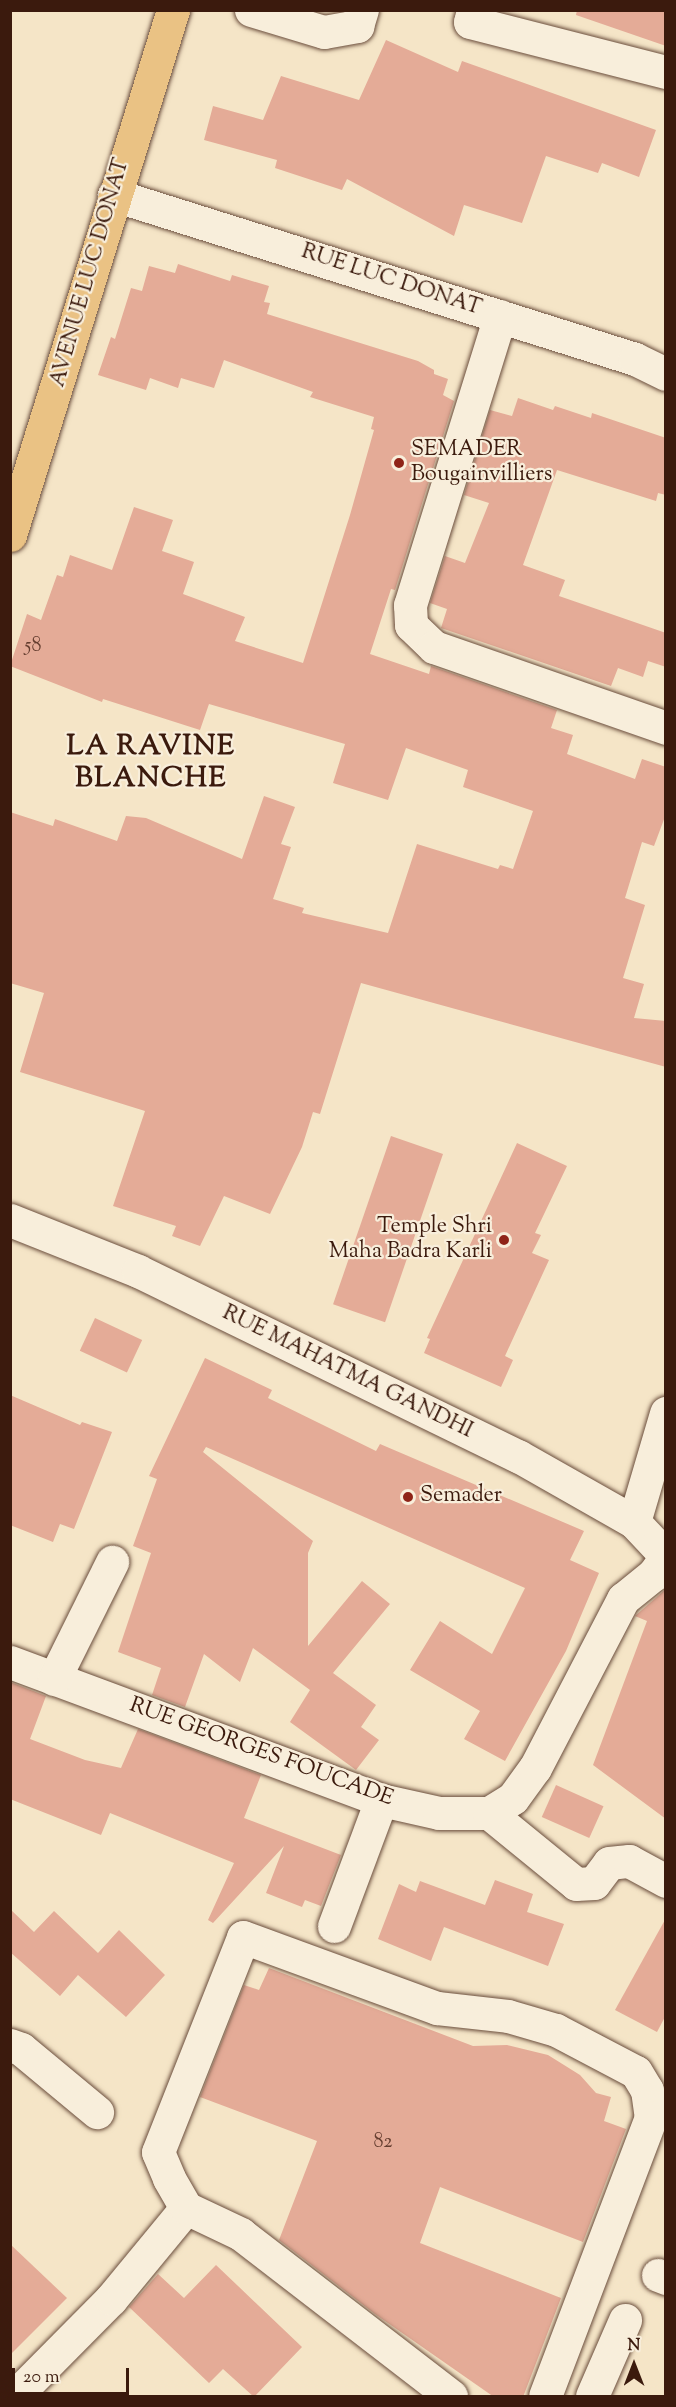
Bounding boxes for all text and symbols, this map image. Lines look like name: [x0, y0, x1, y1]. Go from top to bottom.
street label: AVENUE LUC DONAT: [46, 156, 136, 390]
street label: RUE LUC DONAT: [298, 239, 484, 323]
place label: SEMADER Bougainvilliers: [411, 437, 552, 488]
marker: SEMADER Bougainvilliers: [392, 456, 406, 470]
house number: 58: [25, 634, 41, 658]
district label: LA RAVINE BLANCHE: [66, 730, 236, 796]
place label: Temple Shri Maha Badra Karli: [329, 1214, 492, 1266]
marker: Temple Shri Maha Badra Karli: [497, 1233, 511, 1247]
street label: RUE MAHATMA GANDHI: [217, 1301, 477, 1445]
place label: Semader: [420, 1484, 502, 1510]
marker: Semader: [401, 1490, 415, 1504]
street label: RUE GEORGES FOUCADE: [125, 1693, 397, 1813]
house number: 82: [373, 2130, 393, 2154]
north arrow: [604, 2335, 664, 2395]
text: N: [628, 2335, 640, 2358]
scale bar: [15, 2356, 132, 2394]
text: 20 m: [23, 2365, 60, 2391]

